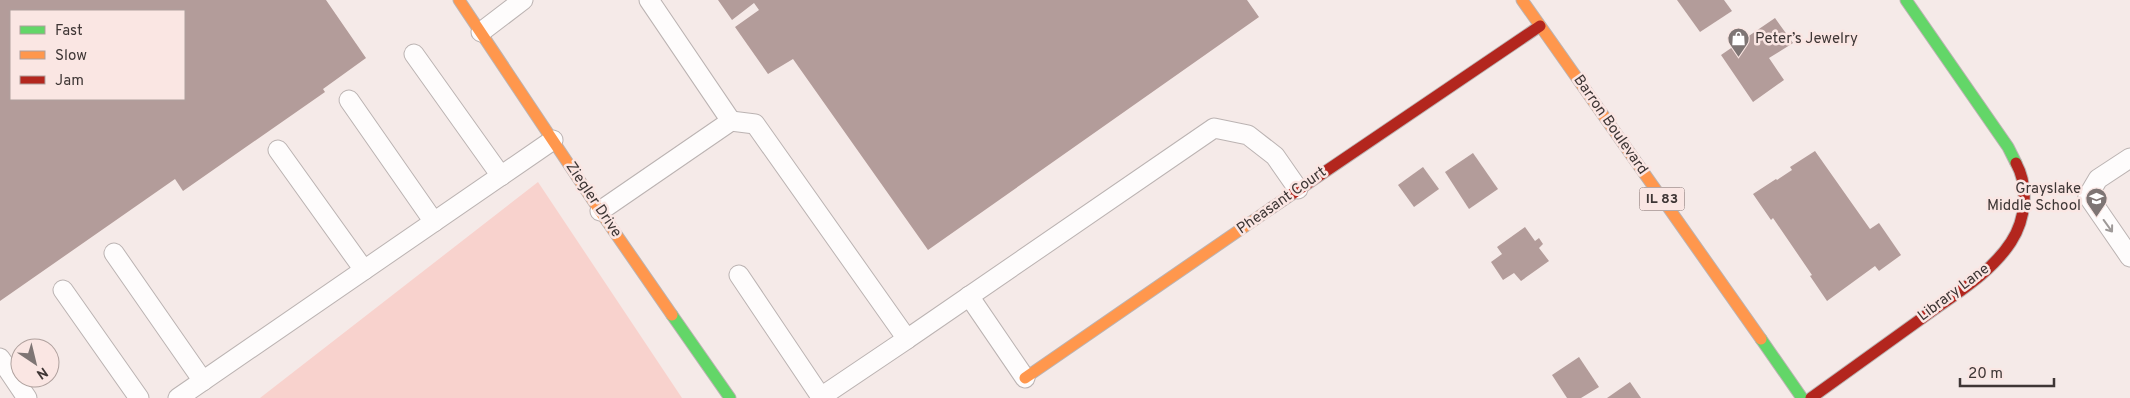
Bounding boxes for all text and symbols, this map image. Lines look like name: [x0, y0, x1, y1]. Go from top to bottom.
legend: [10, 10, 185, 100]
text: Fast: [55, 22, 83, 41]
shop icon: Peter’s Jewelry: [1727, 27, 1751, 58]
place label: Peter’s Jewelry: [1755, 30, 1858, 49]
text: Slow: [55, 47, 87, 66]
street label: Barron Boulevard: [1569, 71, 1651, 179]
text: Jam: [55, 72, 84, 91]
street label: Ziegler Drive: [561, 158, 625, 242]
street label: Pheasant Court: [1234, 163, 1330, 239]
place label: Grayslake Middle School: [1987, 180, 2081, 216]
school or university icon: Grayslake Middle School: [2085, 186, 2109, 217]
road number: IL 83: [1640, 188, 1684, 210]
one-way arrow: [2103, 219, 2114, 233]
street label: Library Lane: [1914, 260, 1994, 326]
north arrow: [10, 338, 60, 388]
scale bar: [1960, 356, 2054, 388]
text: N: [33, 363, 51, 382]
text: 20 m: [1968, 365, 2003, 384]

